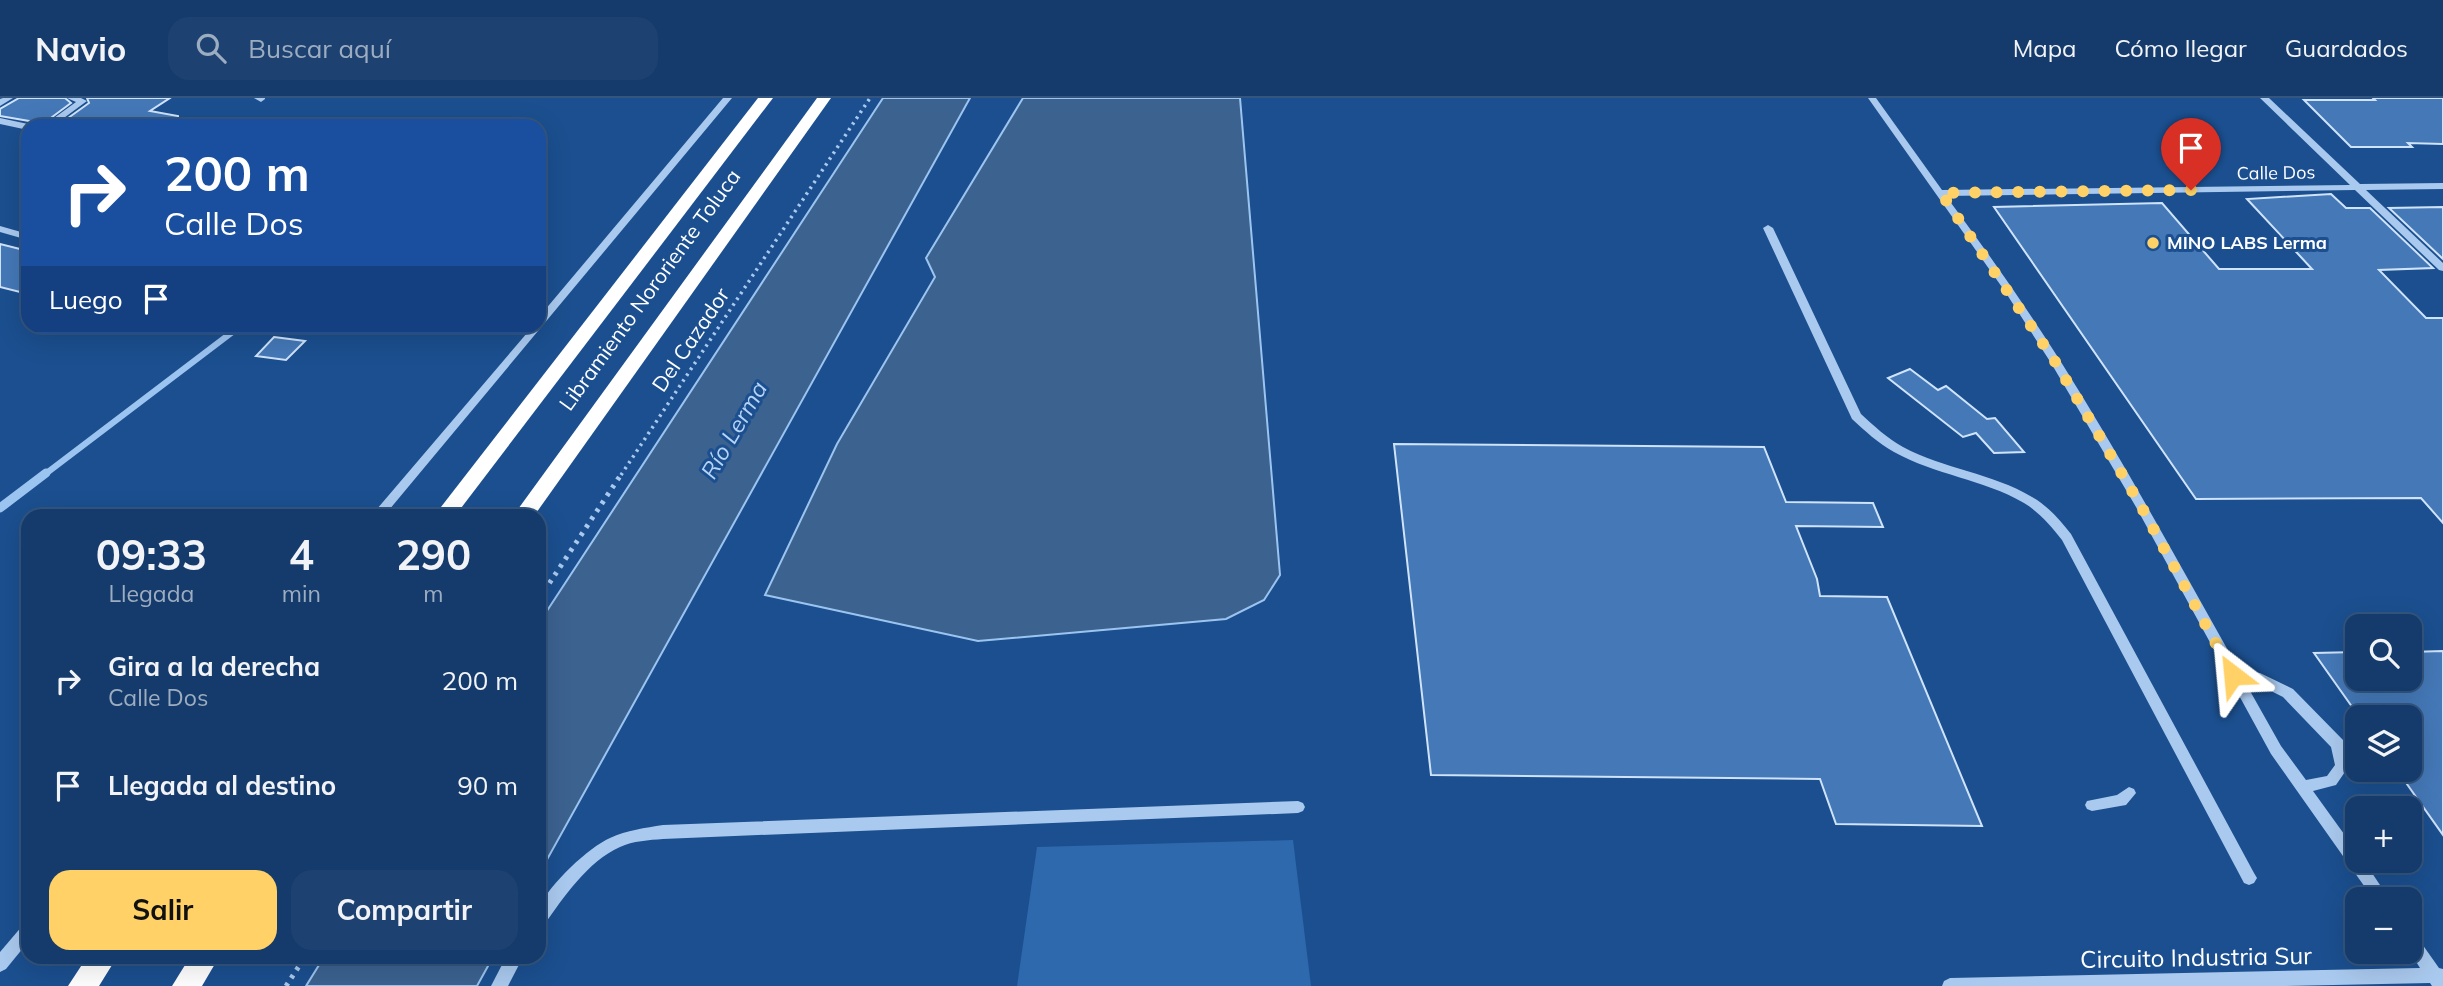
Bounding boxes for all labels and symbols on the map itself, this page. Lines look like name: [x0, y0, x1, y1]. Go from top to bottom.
pin: [2161, 118, 2221, 190]
street label: Calle Dos: [2237, 160, 2316, 185]
street label: Libramiento Nororiente Toluca: [553, 164, 745, 415]
place label: MINO LABS Lerma: [2167, 231, 2327, 254]
marker: MINO LABS Lerma: [2145, 235, 2161, 251]
street label: Del Cazador: [646, 282, 735, 396]
water label: Río Lerma: [694, 376, 773, 484]
position arrow: [2196, 638, 2270, 712]
street label: Circuito Industria Sur: [2080, 940, 2312, 974]

